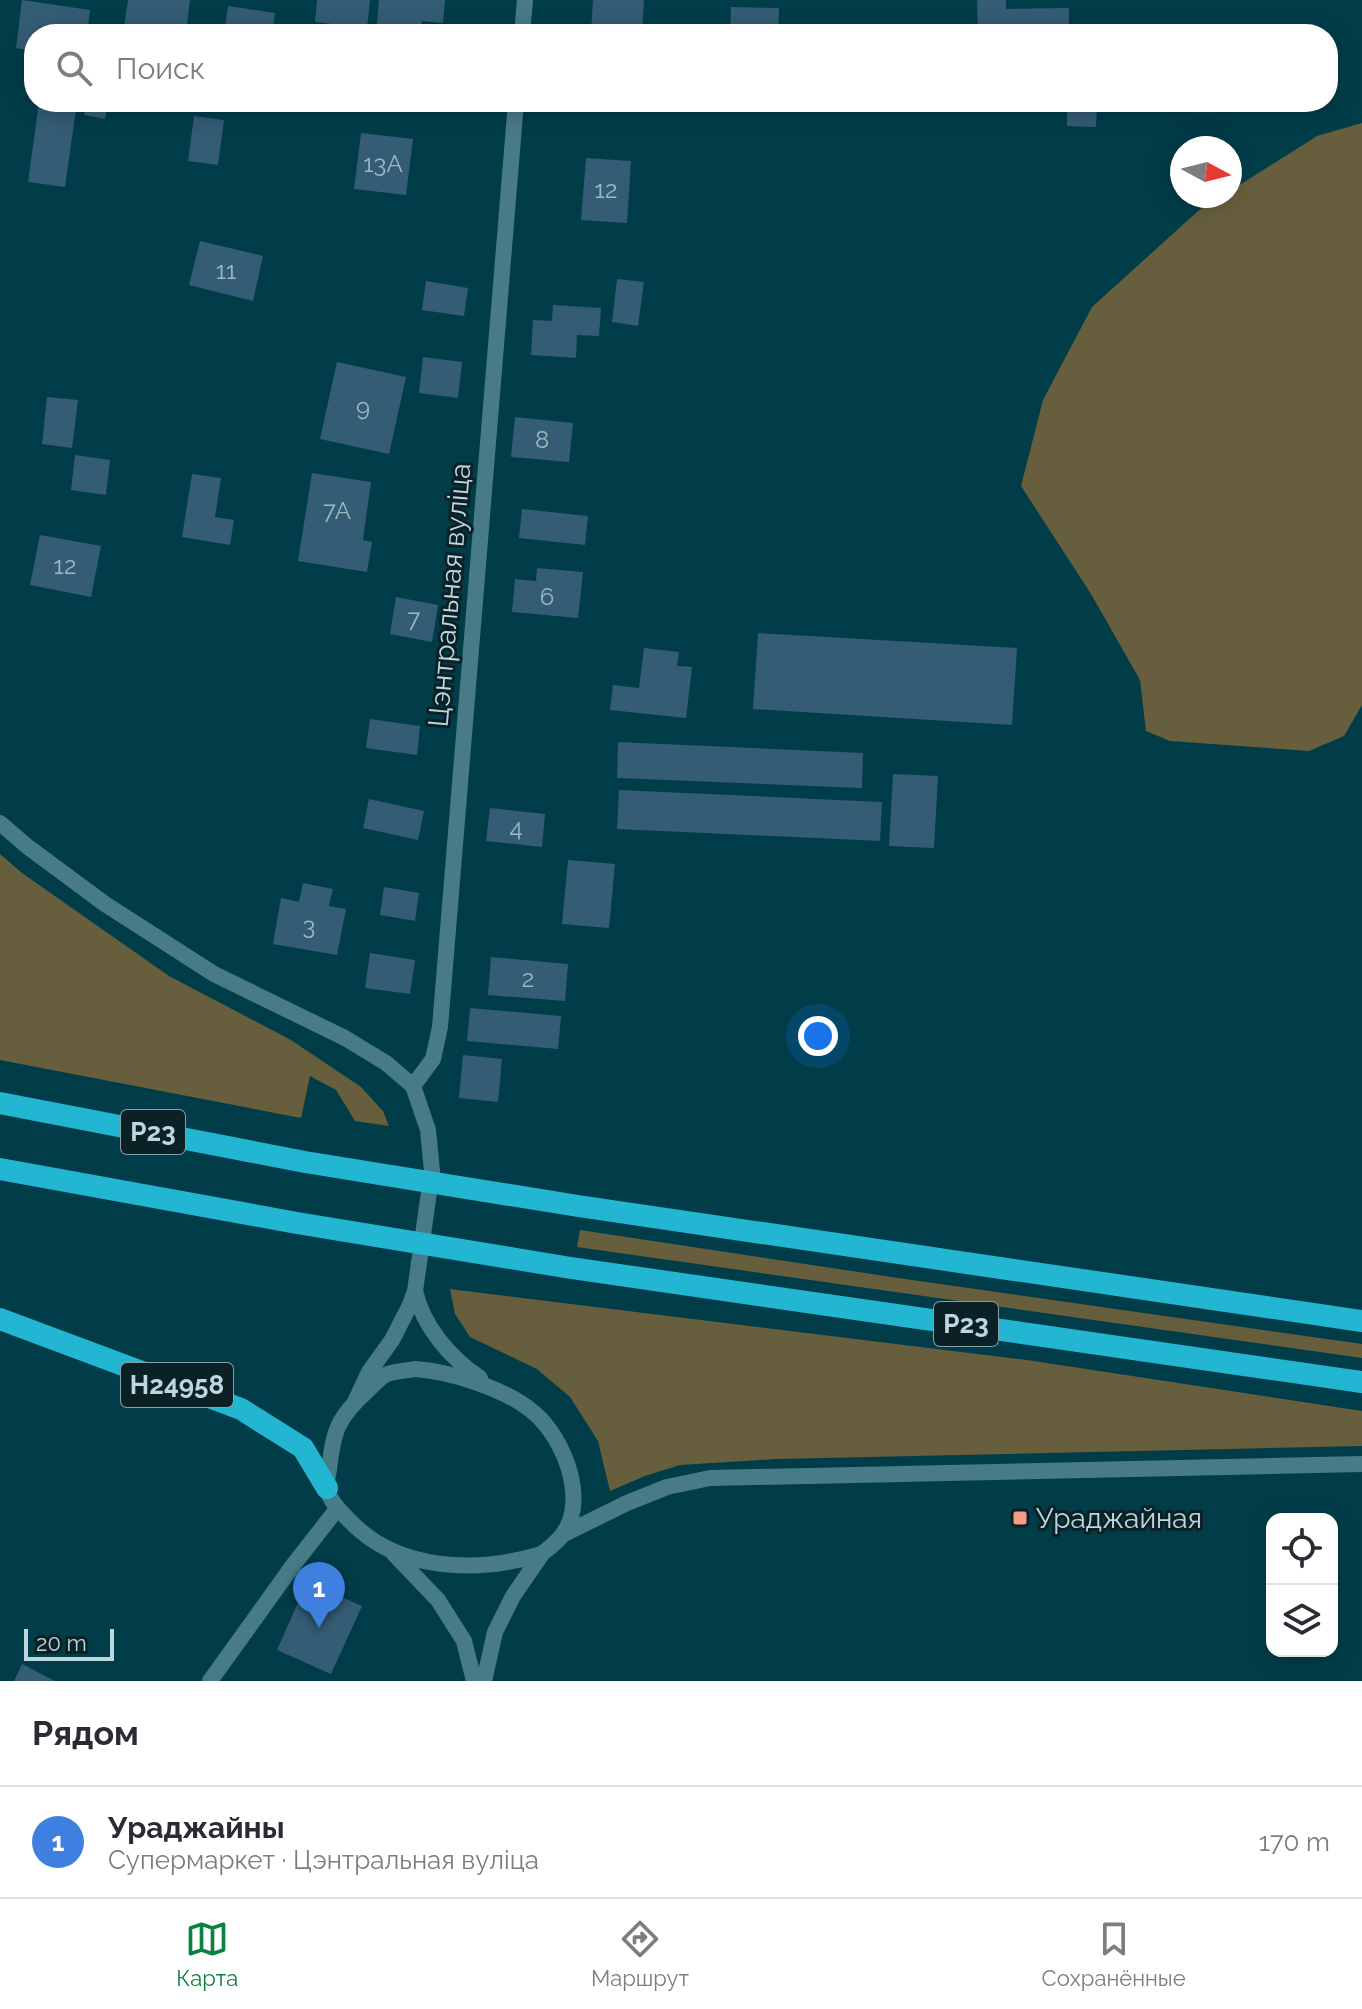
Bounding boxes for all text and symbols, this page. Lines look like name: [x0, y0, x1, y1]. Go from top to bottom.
search box: [24, 24, 1338, 112]
icon: search: [52, 46, 96, 90]
text: Поиск: [116, 51, 205, 86]
north arrow: [1170, 136, 1242, 208]
house number: 13А: [363, 149, 403, 178]
house number: 12: [595, 175, 617, 204]
house number: 11: [216, 256, 236, 285]
house number: 9: [356, 393, 370, 422]
house number: 8: [535, 425, 549, 454]
street label: Цэнтральная вуліца: [422, 462, 477, 728]
house number: 7А: [323, 496, 351, 525]
house number: 12: [54, 551, 76, 580]
house number: 6: [540, 582, 554, 611]
house number: 7: [408, 604, 421, 633]
house number: 4: [509, 813, 523, 842]
house number: 3: [303, 911, 315, 940]
house number: 2: [522, 964, 534, 993]
your location: [798, 1016, 838, 1056]
road number: Р23: [121, 1110, 185, 1154]
road number: Р23: [934, 1302, 998, 1346]
road number: Н24958: [121, 1363, 233, 1407]
place label: Ураджайная: [1036, 1502, 1202, 1535]
marker: Ураджайная: [1011, 1509, 1029, 1527]
map controls: [1266, 1513, 1338, 1657]
button: locate: [1266, 1513, 1338, 1585]
pin: 1: [293, 1562, 345, 1628]
button: layers: [1266, 1585, 1338, 1657]
scale bar: [24, 1625, 114, 1661]
text: 20 m: [36, 1630, 87, 1656]
text: Рядом: [32, 1713, 139, 1753]
text: Ураджайны: [108, 1810, 284, 1845]
text: 1: [52, 1827, 64, 1857]
text: 170 m: [1259, 1827, 1330, 1857]
text: Супермаркет · Цэнтральная вуліца: [108, 1845, 539, 1875]
tab: Карта: [176, 1917, 238, 1991]
tab: Маршрут: [591, 1917, 689, 1991]
tab: Сохранённые: [1042, 1917, 1186, 1991]

